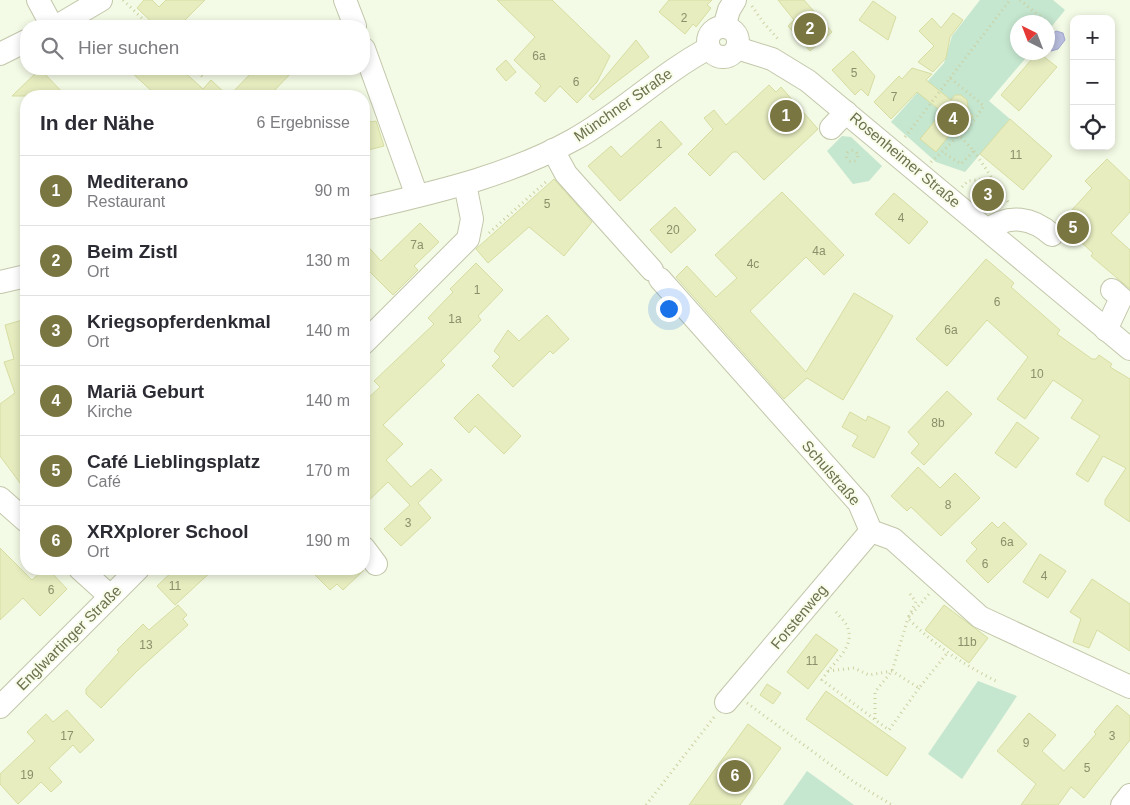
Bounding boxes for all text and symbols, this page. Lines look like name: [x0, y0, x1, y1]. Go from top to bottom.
pin: 2: [794, 10, 826, 48]
house number: 2: [681, 11, 688, 25]
north arrow: [1010, 15, 1055, 60]
map controls: [1070, 15, 1115, 150]
button: +: [1070, 15, 1115, 60]
search box: [20, 20, 370, 75]
icon: search: [38, 34, 66, 62]
text: Hier suchen: [78, 37, 179, 58]
house number: 6a: [532, 49, 546, 63]
button: −: [1070, 60, 1115, 105]
street label: Münchner Straße: [570, 64, 675, 145]
house number: 5: [851, 66, 858, 80]
house number: 6: [573, 75, 580, 89]
house number: 7: [891, 90, 898, 104]
pin: 1: [770, 97, 802, 135]
pin: 4: [937, 100, 969, 138]
button: locate: [1070, 105, 1115, 150]
street label: Rosenheimer Straße: [847, 109, 964, 211]
text: In der Nähe: [40, 111, 154, 134]
text: 6 Ergebnisse: [257, 114, 350, 131]
house number: 1: [656, 137, 663, 151]
house number: 11: [1010, 148, 1023, 162]
text: Mediterano: [87, 171, 188, 192]
pin: 3: [972, 176, 1004, 214]
text: 1: [52, 182, 60, 199]
text: 90 m: [314, 182, 350, 199]
text: Restaurant: [87, 193, 165, 210]
house number: 5: [544, 197, 551, 211]
pin: 5: [1057, 209, 1089, 247]
house number: 4: [898, 211, 905, 225]
house number: 20: [666, 223, 680, 237]
house number: 7a: [410, 238, 424, 252]
text: Beim Zistl: [87, 241, 178, 262]
house number: 4a: [812, 244, 826, 258]
text: 2: [52, 252, 60, 269]
text: 130 m: [306, 252, 350, 269]
house number: 4c: [747, 257, 759, 271]
text: Ort: [87, 263, 109, 280]
house number: 1: [474, 283, 481, 297]
house number: 6: [994, 295, 1001, 309]
your location: [656, 296, 682, 322]
text: Kriegsopferdenkmal: [87, 311, 271, 332]
house number: 1a: [448, 312, 462, 326]
text: 3: [52, 322, 60, 339]
text: 140 m: [306, 322, 350, 339]
house number: 6a: [944, 323, 958, 337]
text: Ort: [87, 333, 109, 350]
house number: 10: [1030, 367, 1044, 381]
text: Mariä Geburt: [87, 381, 204, 402]
text: 4: [52, 392, 60, 409]
text: 140 m: [306, 392, 350, 409]
text: Kirche: [87, 403, 132, 420]
house number: 8b: [931, 416, 945, 430]
street label: Schulstraße: [799, 437, 864, 508]
text: Café Lieblingsplatz: [87, 451, 260, 472]
text: 5: [52, 462, 60, 479]
text: 170 m: [306, 462, 350, 479]
text: Café: [87, 473, 121, 490]
house number: 8: [945, 498, 952, 512]
house number: 3: [405, 516, 412, 530]
text: XRXplorer School: [87, 521, 249, 542]
text: 6: [52, 532, 60, 549]
text: 190 m: [306, 532, 350, 549]
house number: 6a: [1000, 535, 1014, 549]
text: Ort: [87, 543, 109, 560]
house number: 6: [982, 557, 989, 571]
house number: 4: [1041, 569, 1048, 583]
house number: 11: [169, 579, 182, 593]
street label: Forstenweg: [767, 581, 830, 652]
street label: Englwartinger Straße: [13, 582, 124, 693]
house number: 6: [48, 583, 55, 597]
house number: 11b: [957, 635, 977, 649]
house number: 13: [139, 638, 153, 652]
house number: 11: [806, 654, 819, 668]
house number: 17: [60, 729, 74, 743]
house number: 3: [1109, 729, 1116, 743]
house number: 9: [1023, 736, 1030, 750]
pin: 6: [719, 757, 751, 795]
house number: 5: [1084, 761, 1091, 775]
house number: 19: [20, 768, 34, 782]

